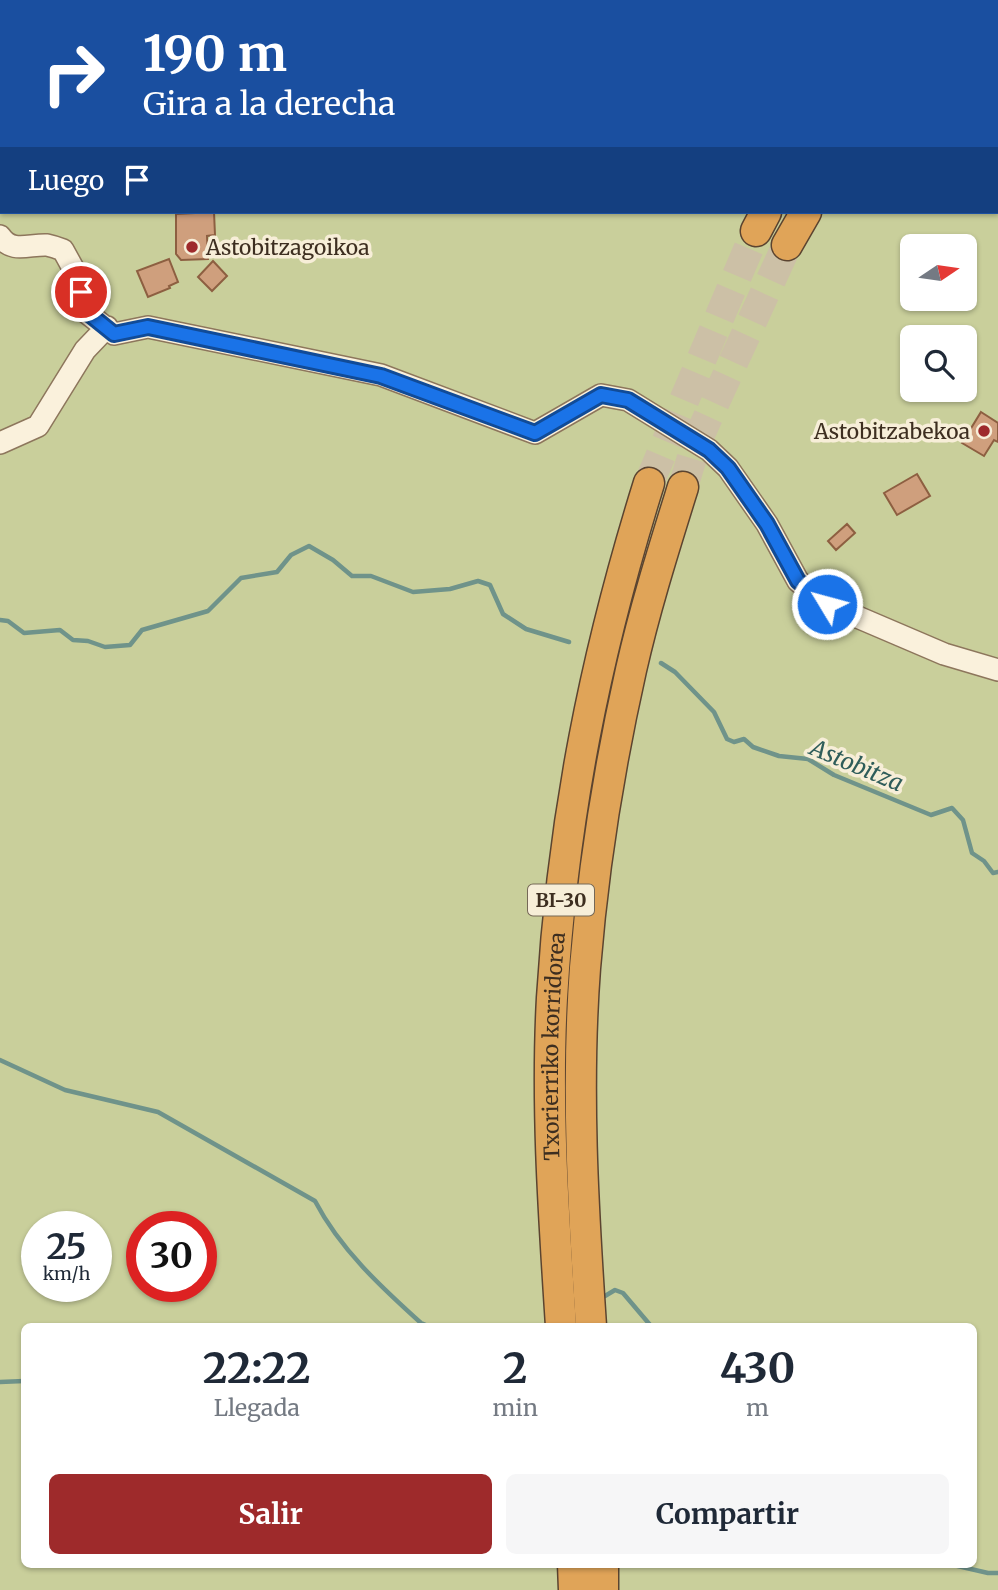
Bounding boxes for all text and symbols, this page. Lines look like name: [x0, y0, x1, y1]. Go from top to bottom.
text: 190 m: [143, 23, 287, 84]
icon: right: [28, 28, 119, 119]
text: Gira a la derecha: [143, 84, 396, 124]
icon: arrive: [118, 161, 156, 199]
text: Luego: [28, 164, 104, 197]
place label: Astobitzagoikoa: [205, 234, 370, 261]
north arrow: [900, 234, 976, 312]
map controls: [900, 234, 977, 402]
marker: Astobitzagoikoa: [184, 239, 200, 255]
pin: [51, 262, 111, 322]
icon: arrive: [62, 273, 100, 311]
button: search: [900, 325, 977, 402]
place label: Astobitzabekoa: [813, 418, 970, 445]
marker: Astobitzabekoa: [976, 423, 992, 439]
position arrow: [790, 567, 864, 641]
water label: Astobitza: [804, 732, 908, 797]
road number: BI-30: [528, 885, 594, 916]
street label: Txorierriko korridorea: [536, 931, 570, 1161]
speed limit sign: 30: [126, 1211, 217, 1302]
text: 25: [46, 1225, 87, 1269]
text: km/h: [43, 1262, 90, 1285]
text: 22:22: [203, 1342, 311, 1394]
text: 2: [503, 1342, 528, 1394]
text: 430: [720, 1342, 795, 1394]
text: Llegada: [214, 1393, 300, 1422]
text: min: [492, 1393, 538, 1422]
text: m: [746, 1393, 769, 1422]
button: Salir: [49, 1474, 492, 1554]
button: Compartir: [506, 1474, 949, 1554]

